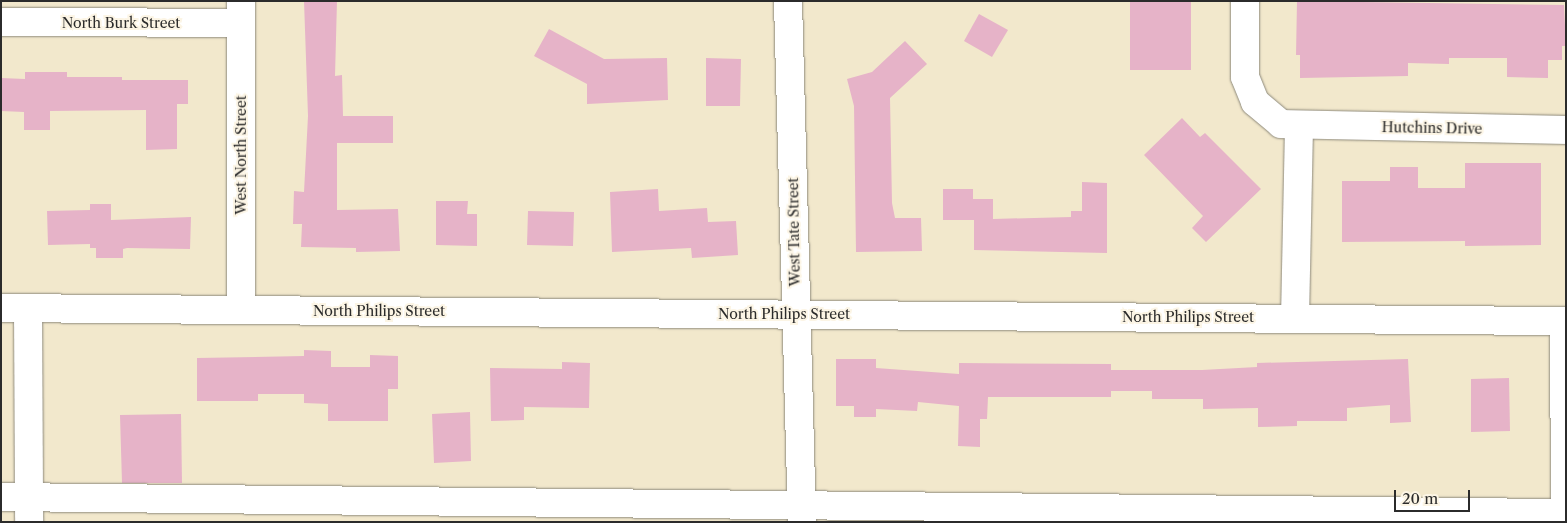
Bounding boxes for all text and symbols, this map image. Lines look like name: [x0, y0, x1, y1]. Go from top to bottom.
street label: North Burk Street: [62, 15, 180, 31]
street label: West North Street: [233, 95, 249, 215]
street label: Hutchins Drive: [1382, 119, 1482, 137]
street label: West Tate Street: [785, 177, 803, 287]
street label: North Philips Street: [313, 303, 445, 319]
street label: North Philips Street: [718, 306, 850, 322]
street label: North Philips Street: [1122, 309, 1254, 325]
scale bar: [1397, 480, 1473, 512]
text: 20 m: [1402, 489, 1438, 508]

